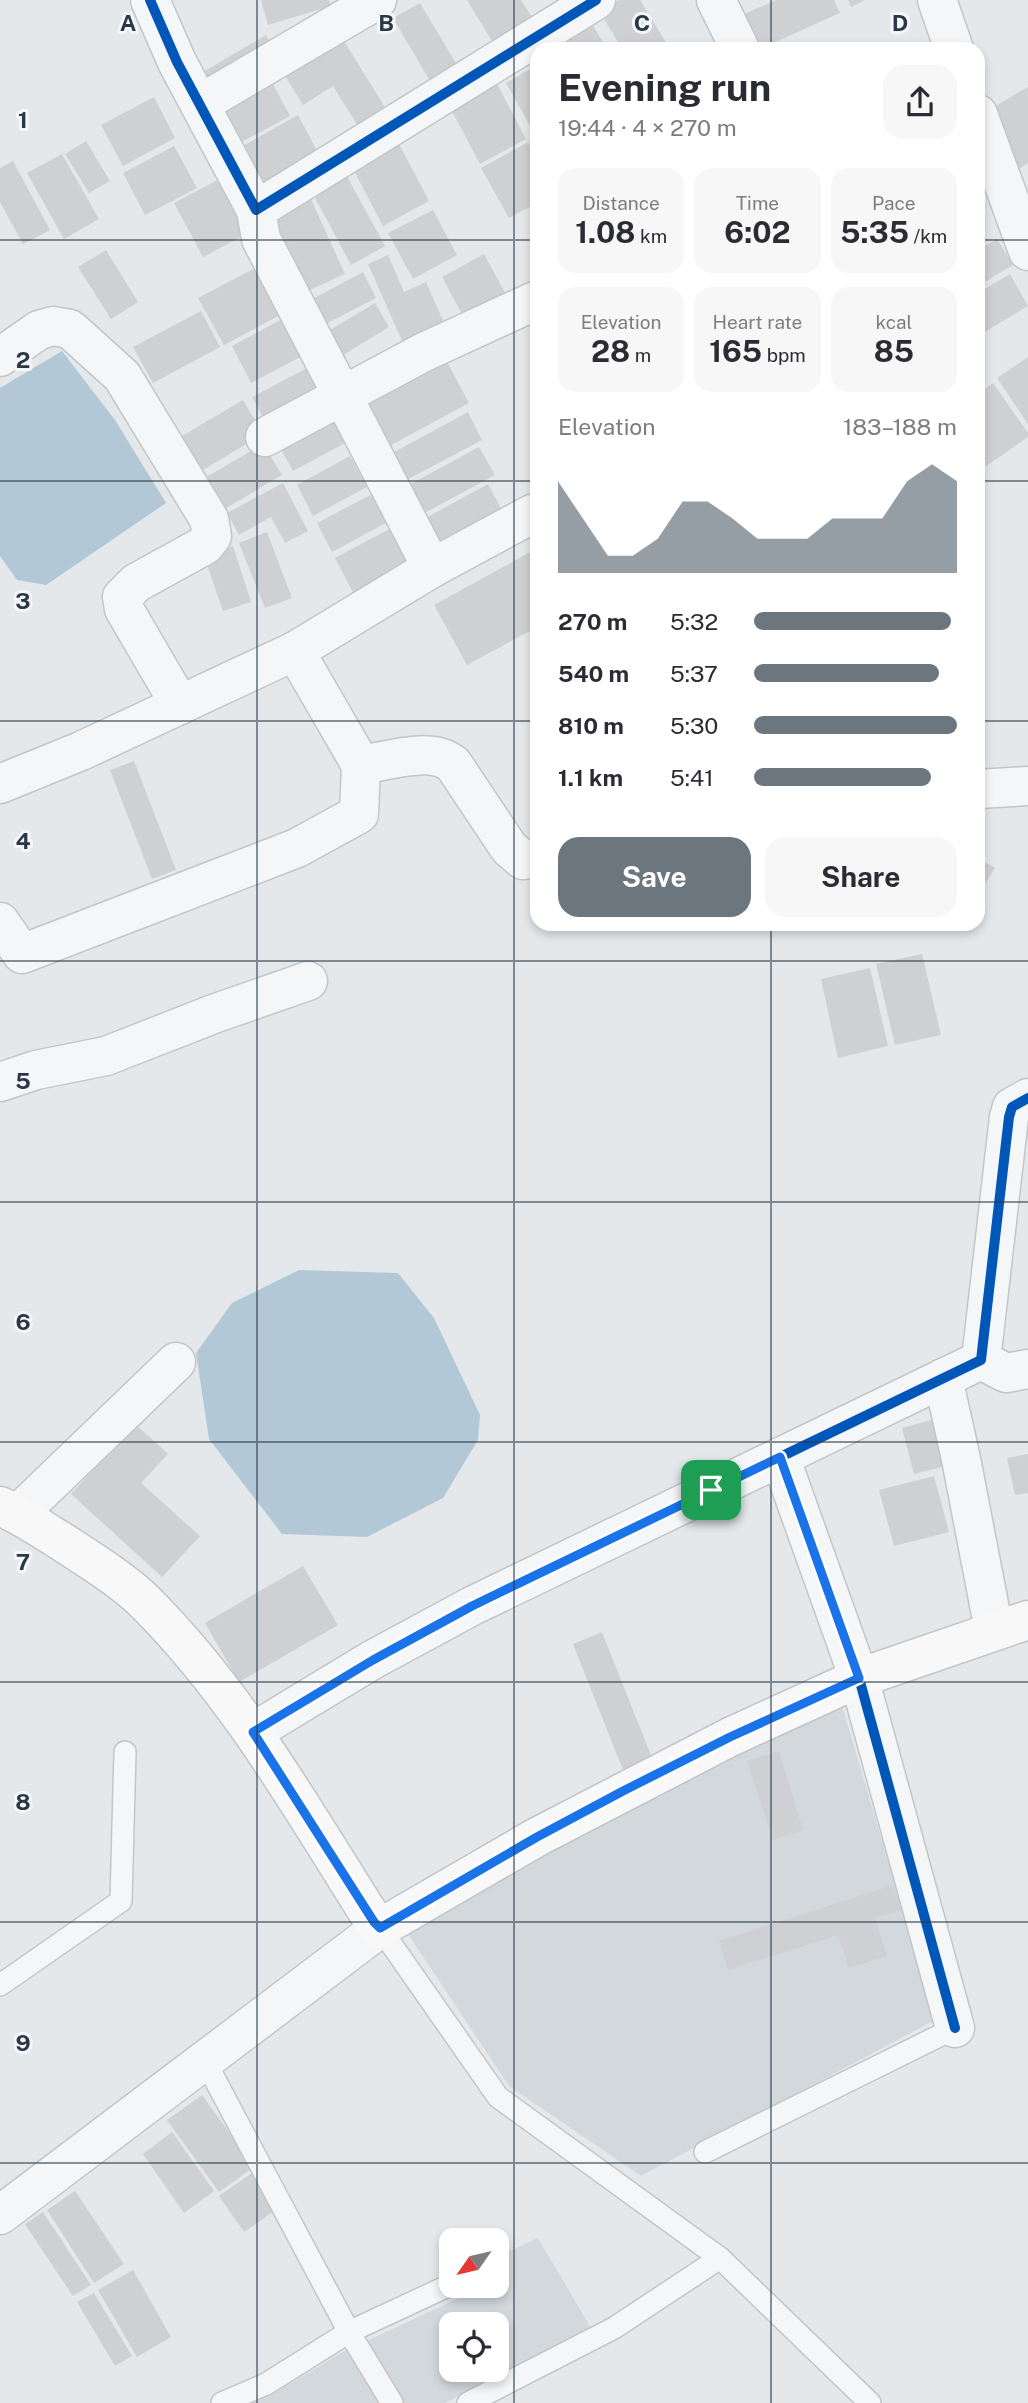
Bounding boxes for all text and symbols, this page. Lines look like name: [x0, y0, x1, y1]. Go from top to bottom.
text: A: [120, 9, 137, 36]
text: B: [378, 9, 394, 36]
text: C: [634, 9, 650, 36]
text: D: [892, 9, 908, 36]
text: Evening run: [558, 65, 771, 110]
button: share: [883, 65, 957, 139]
text: 1: [18, 106, 28, 133]
text: 19:44 · 4 × 270 m: [558, 114, 737, 141]
text: Distance: [583, 192, 660, 214]
text: Time: [736, 192, 779, 214]
text: Pace: [872, 192, 916, 214]
text: 1.08: [575, 214, 635, 250]
text: 6:02: [724, 214, 791, 250]
text: 5:35: [840, 214, 909, 250]
text: km: [635, 225, 667, 247]
text: /km: [909, 225, 947, 247]
text: Elevation: [581, 311, 661, 333]
text: Heart rate: [713, 311, 802, 333]
text: kcal: [875, 311, 912, 333]
text: 28: [591, 333, 630, 369]
text: 165: [709, 333, 762, 369]
text: 85: [874, 333, 914, 369]
text: m: [630, 344, 651, 366]
text: bpm: [762, 344, 806, 366]
text: 2: [16, 346, 30, 373]
text: Elevation: [558, 413, 656, 440]
text: 183–188 m: [843, 413, 957, 440]
text: 3: [15, 587, 31, 614]
text: 270 m: [558, 608, 627, 635]
text: 5:32: [670, 608, 718, 635]
text: 540 m: [558, 660, 629, 687]
text: 5:37: [670, 660, 718, 687]
text: 810 m: [558, 712, 624, 739]
text: 5:30: [670, 712, 718, 739]
text: 1.1 km: [558, 764, 623, 791]
text: 5:41: [670, 764, 714, 791]
text: 4: [15, 827, 31, 854]
button: Save: [558, 837, 751, 917]
button: Share: [765, 837, 957, 917]
text: 5: [15, 1067, 31, 1094]
text: 6: [15, 1308, 31, 1335]
pin: [681, 1460, 741, 1520]
icon: arrive: [692, 1471, 730, 1509]
text: 7: [16, 1548, 30, 1575]
text: 8: [15, 1788, 31, 1815]
text: 9: [15, 2029, 31, 2056]
north arrow: [439, 2228, 509, 2298]
map controls: [439, 2228, 509, 2382]
button: locate: [439, 2312, 509, 2382]

